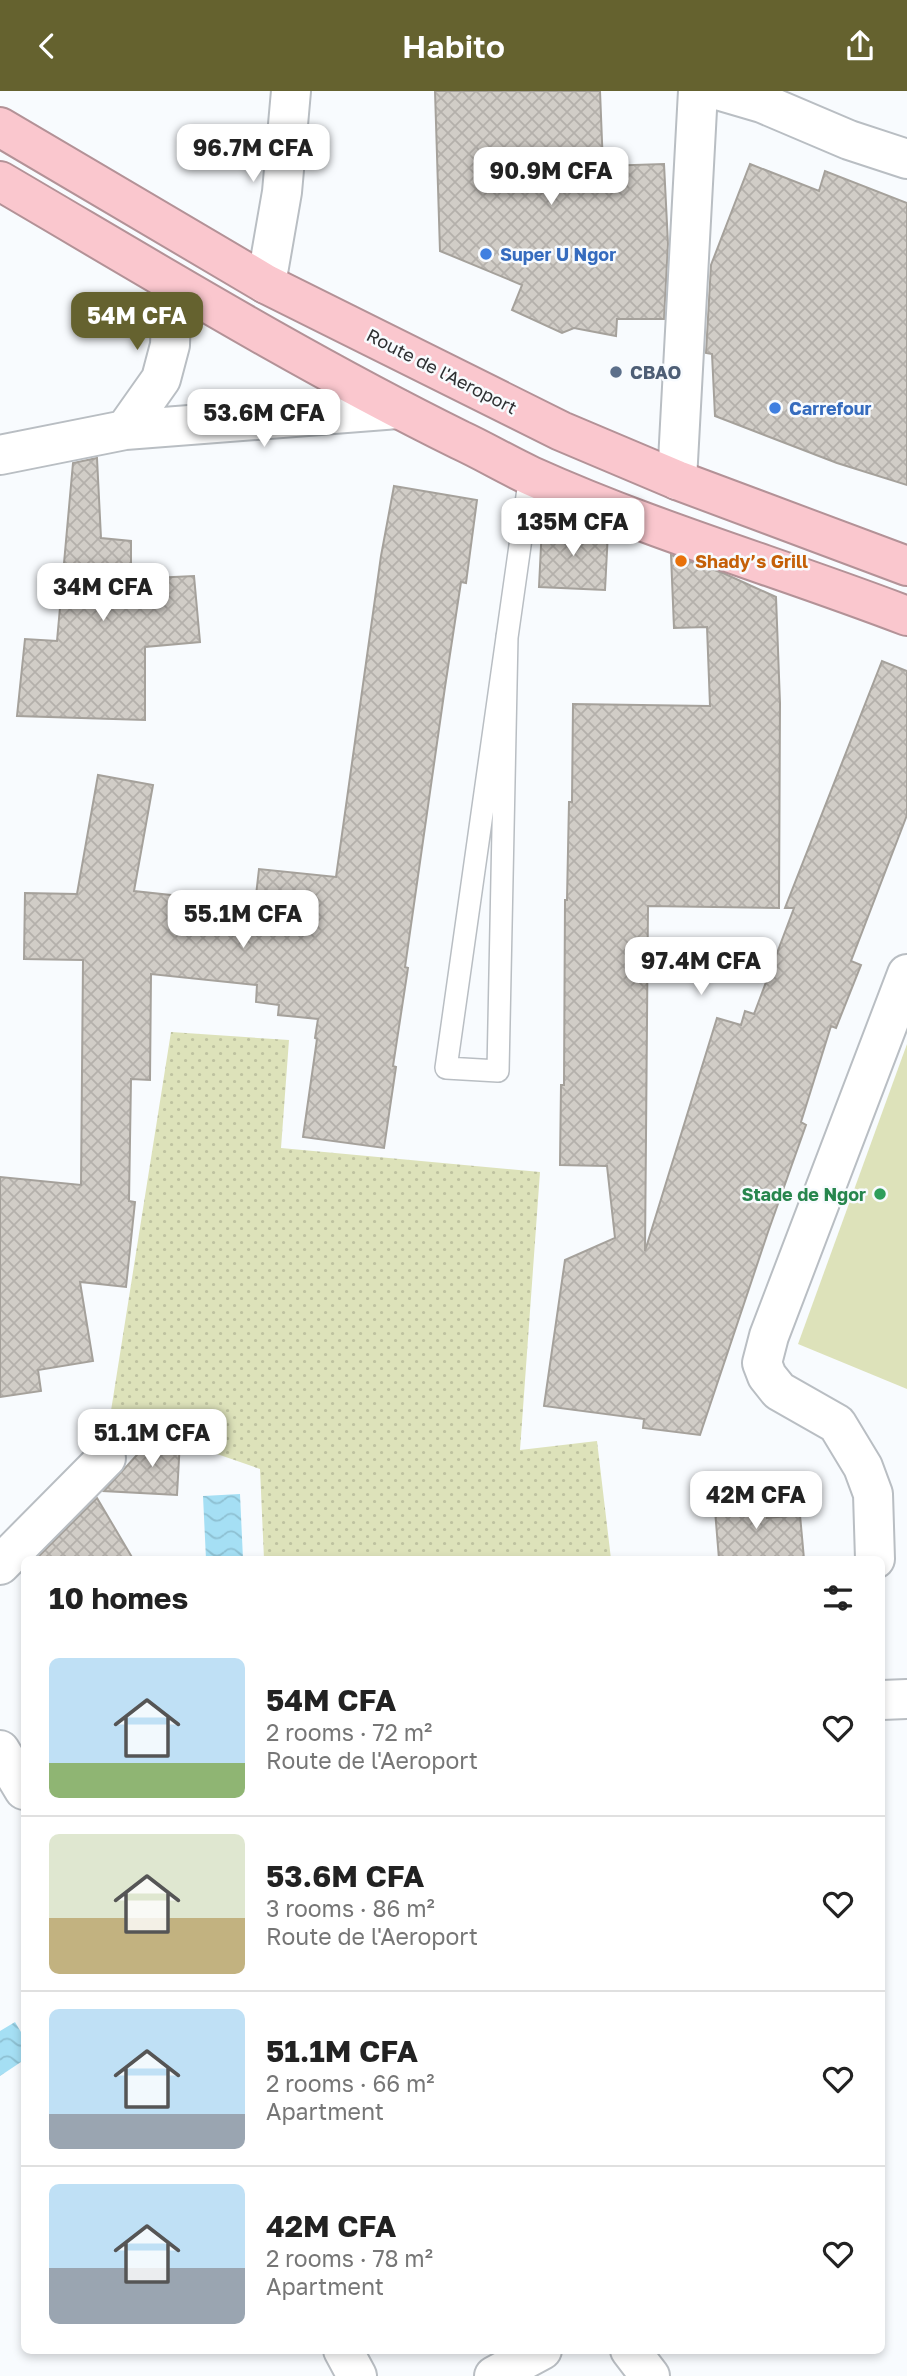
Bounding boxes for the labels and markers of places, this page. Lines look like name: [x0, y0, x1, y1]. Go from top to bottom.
pin: 96.7M CFA: [173, 125, 333, 184]
pin: 90.9M CFA: [471, 148, 631, 207]
place label: Super U Ngor: [500, 243, 616, 265]
marker: Super U Ngor: [478, 246, 494, 262]
pin: 54M CFA: [72, 293, 202, 352]
place label: CBAO: [630, 361, 682, 383]
marker: CBAO: [608, 364, 624, 380]
pin: 53.6M CFA: [184, 389, 344, 449]
place label: Carrefour: [789, 397, 872, 419]
marker: Carrefour: [767, 400, 783, 416]
pin: 135M CFA: [501, 498, 645, 558]
place label: Shady’s Grill: [695, 550, 808, 572]
marker: Shady’s Grill: [673, 553, 689, 569]
pin: 34M CFA: [38, 563, 168, 623]
pin: 55.1M CFA: [163, 891, 323, 950]
pin: 97.4M CFA: [621, 937, 781, 997]
place label: Stade de Ngor: [742, 1183, 866, 1205]
marker: Stade de Ngor: [872, 1186, 888, 1202]
pin: 51.1M CFA: [72, 1409, 232, 1469]
pin: 42M CFA: [691, 1471, 821, 1531]

